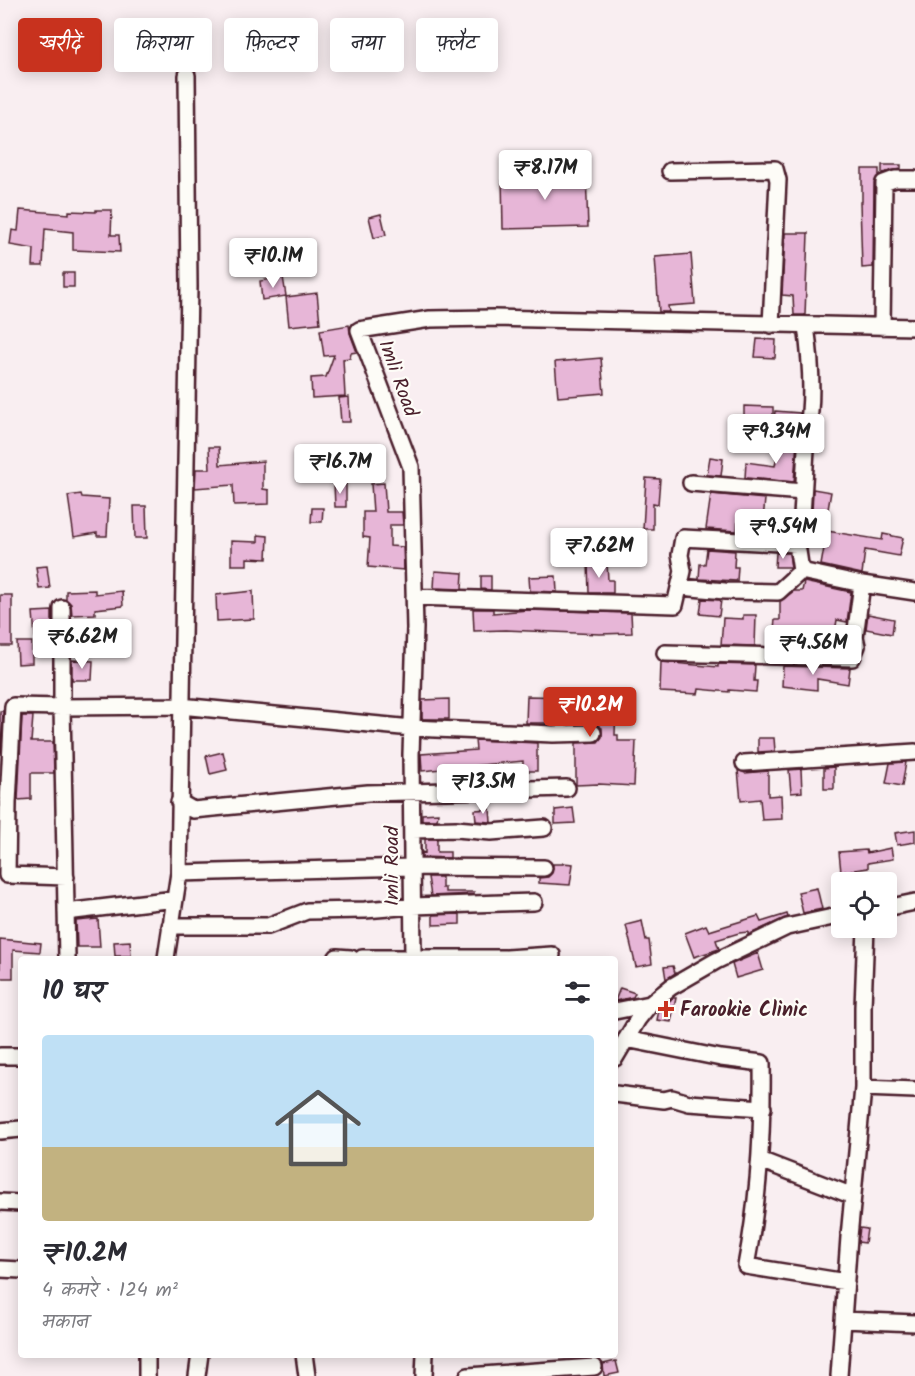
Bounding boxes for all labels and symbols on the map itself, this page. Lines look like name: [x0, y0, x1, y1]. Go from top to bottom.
pin: ₹8.17M: [496, 150, 594, 201]
pin: ₹10.1M: [224, 238, 322, 289]
street label: Imli Road: [368, 336, 426, 423]
pin: ₹9.34M: [727, 414, 825, 465]
pin: ₹16.7M: [291, 444, 389, 495]
pin: ₹9.54M: [734, 509, 832, 560]
pin: ₹7.62M: [550, 528, 648, 579]
pin: ₹6.62M: [33, 619, 131, 670]
pin: ₹4.56M: [764, 625, 862, 676]
pin: ₹10.2M: [541, 687, 639, 738]
pin: ₹13.5M: [434, 764, 532, 815]
street label: Imli Road: [377, 825, 409, 906]
place label: Farookie Clinic: [680, 995, 808, 1027]
marker: Farookie Clinic: [657, 1000, 675, 1018]

